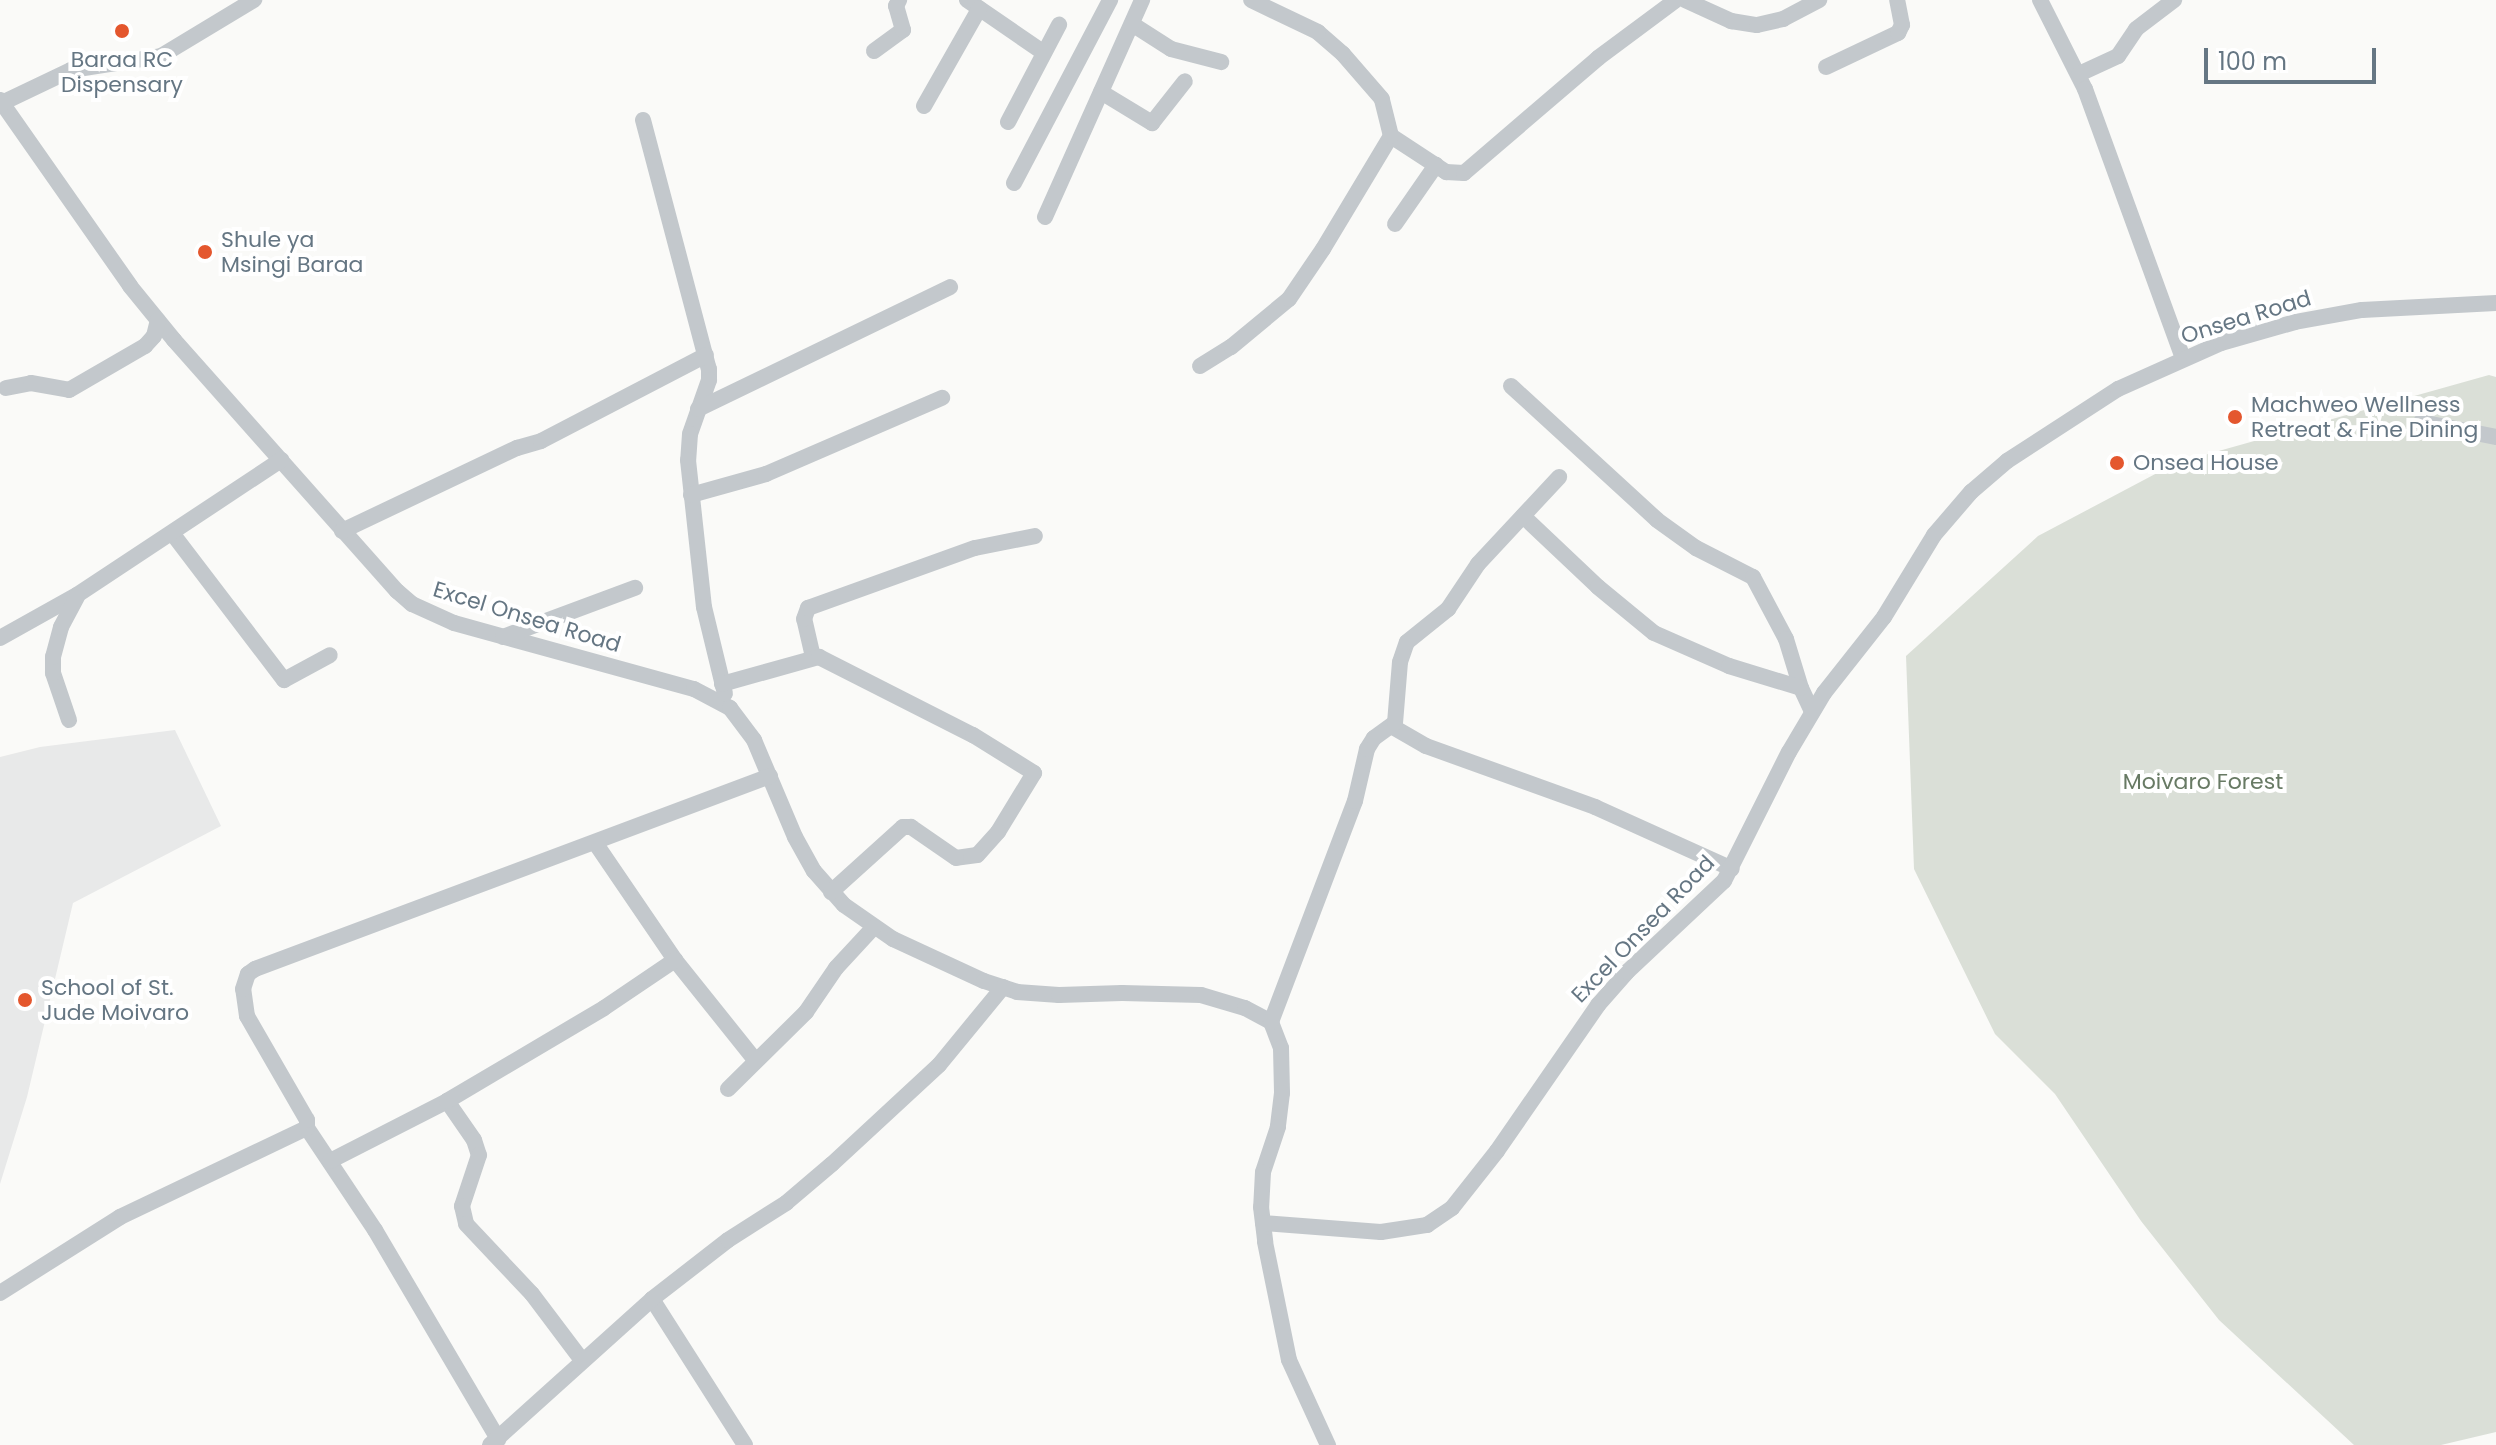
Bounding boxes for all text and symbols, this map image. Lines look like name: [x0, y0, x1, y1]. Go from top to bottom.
marker: Baraa RC Dispensary: [111, 20, 133, 42]
scale bar: [2208, 32, 2380, 82]
text: 100 m: [2218, 45, 2287, 78]
place label: Baraa RC Dispensary: [61, 46, 183, 98]
place label: Shule ya Msingi Baraa: [221, 226, 363, 278]
marker: Shule ya Msingi Baraa: [196, 243, 214, 261]
street label: Onsea Road: [2178, 285, 2314, 349]
place label: Machweo Wellness Retreat & Fine Dining: [2251, 391, 2478, 442]
marker: Machweo Wellness Retreat & Fine Dining: [2226, 408, 2244, 426]
place label: Onsea House: [2133, 450, 2279, 476]
marker: Onsea House: [2108, 454, 2126, 472]
street label: Excel Onsea Road: [430, 576, 624, 658]
park label: Moivaro Forest: [2123, 769, 2283, 795]
street label: Excel Onsea Road: [1566, 850, 1720, 1008]
place label: School of St. Jude Moivaro: [41, 974, 189, 1026]
marker: School of St. Jude Moivaro: [16, 991, 34, 1009]

